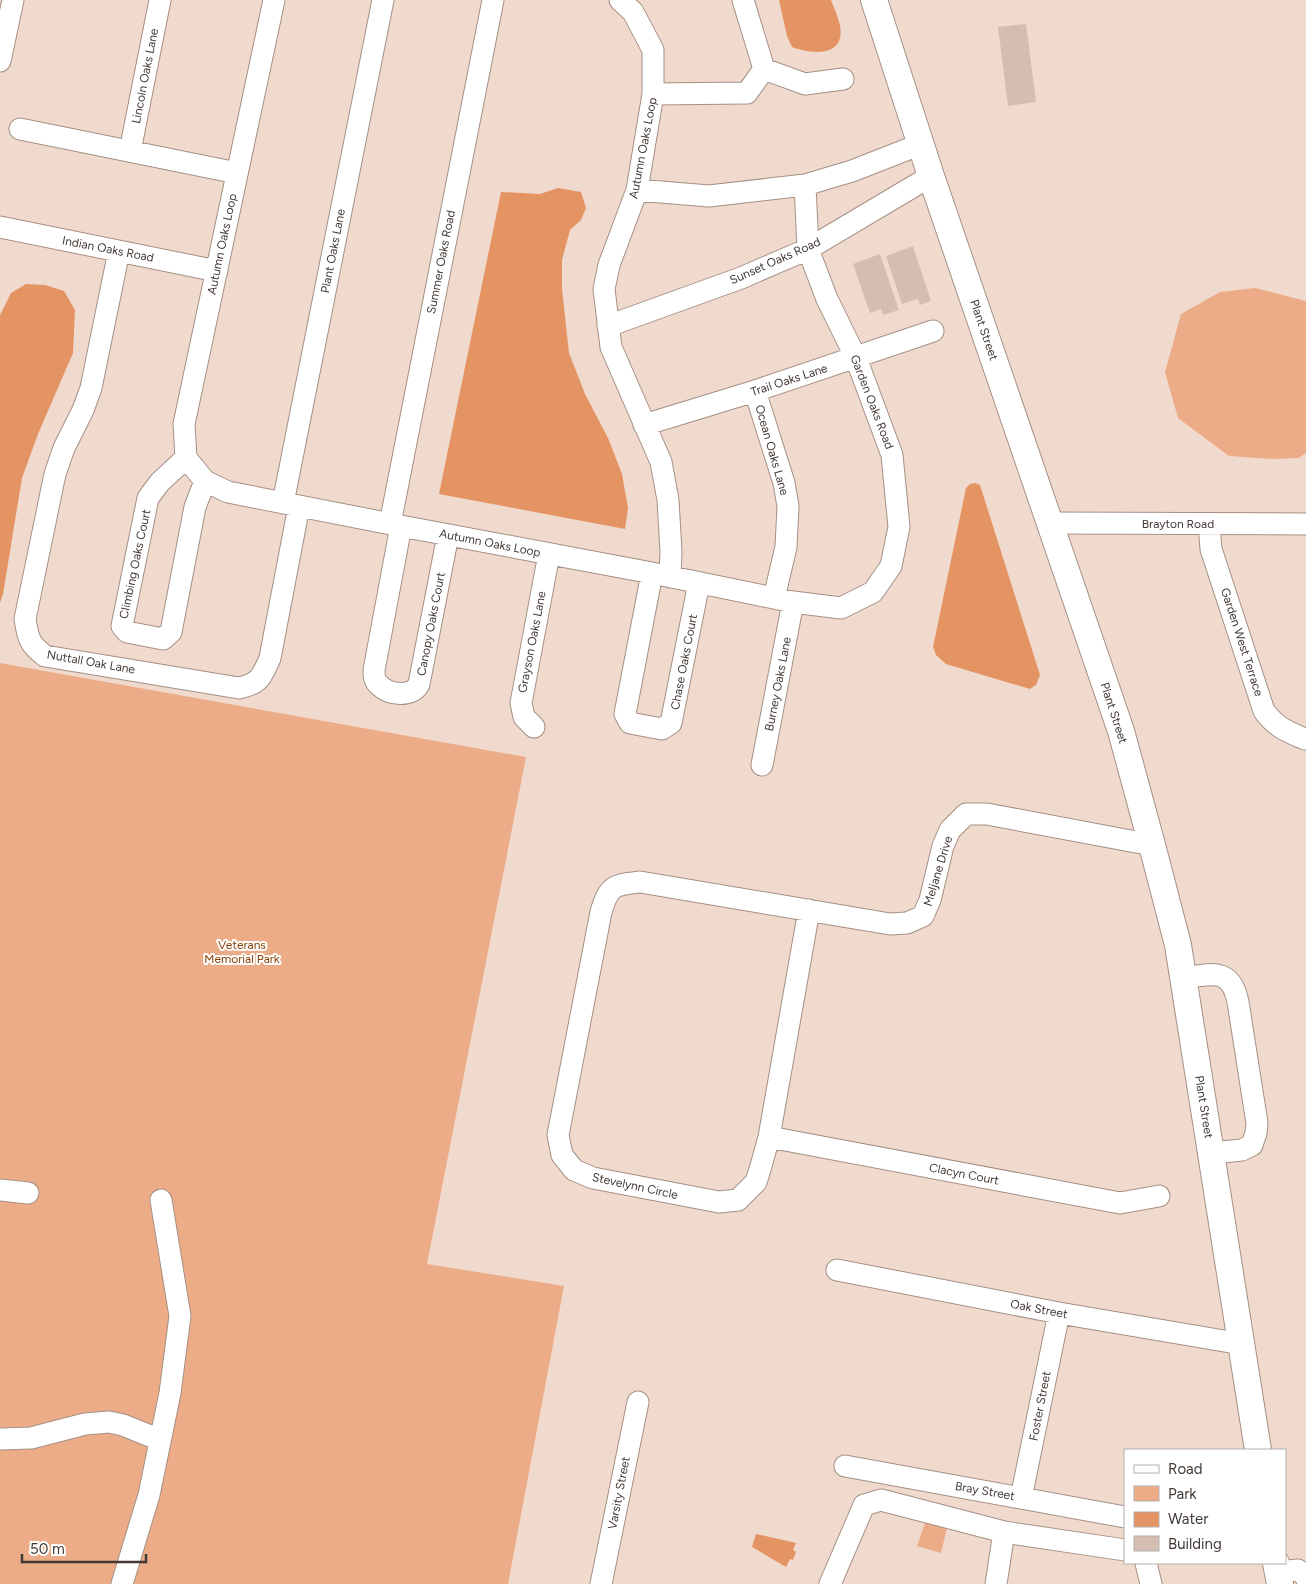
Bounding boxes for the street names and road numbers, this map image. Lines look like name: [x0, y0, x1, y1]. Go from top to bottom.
street label: Lincoln Oaks Lane: [129, 27, 161, 125]
street label: Autumn Oaks Loop: [626, 96, 660, 200]
street label: Autumn Oaks Loop: [204, 192, 240, 296]
street label: Plant Oaks Lane: [318, 207, 348, 294]
street label: Summer Oaks Road: [424, 209, 458, 315]
street label: Indian Oaks Road: [61, 233, 155, 265]
street label: Sunset Oaks Road: [727, 235, 823, 287]
street label: Plant Street: [967, 298, 1001, 363]
street label: Garden Oaks Road: [848, 353, 896, 451]
street label: Trail Oaks Lane: [749, 361, 830, 399]
street label: Ocean Oaks Lane: [752, 403, 792, 497]
street label: Climbing Oaks Court: [117, 508, 154, 620]
street label: Brayton Road: [1142, 517, 1214, 531]
street label: Autumn Oaks Loop: [438, 526, 542, 560]
street label: Canopy Oaks Court: [414, 571, 448, 677]
street label: Garden West Terrace: [1218, 586, 1266, 698]
street label: Grayson Oaks Lane: [515, 590, 549, 694]
street label: Chase Oaks Court: [668, 612, 700, 711]
street label: Burney Oaks Lane: [762, 635, 794, 732]
street label: Nuttall Oak Lane: [46, 647, 137, 677]
street label: Plant Street: [1098, 681, 1131, 746]
street label: Meljane Drive: [921, 834, 955, 908]
street label: Plant Street: [1192, 1075, 1216, 1140]
street label: Clacyn Court: [928, 1160, 1000, 1188]
street label: Stevelynn Circle: [591, 1170, 680, 1202]
street label: Oak Street: [1009, 1297, 1069, 1321]
street label: Foster Street: [1026, 1370, 1054, 1442]
street label: Varsity Street: [605, 1455, 633, 1531]
street label: Bray Street: [954, 1479, 1016, 1503]

